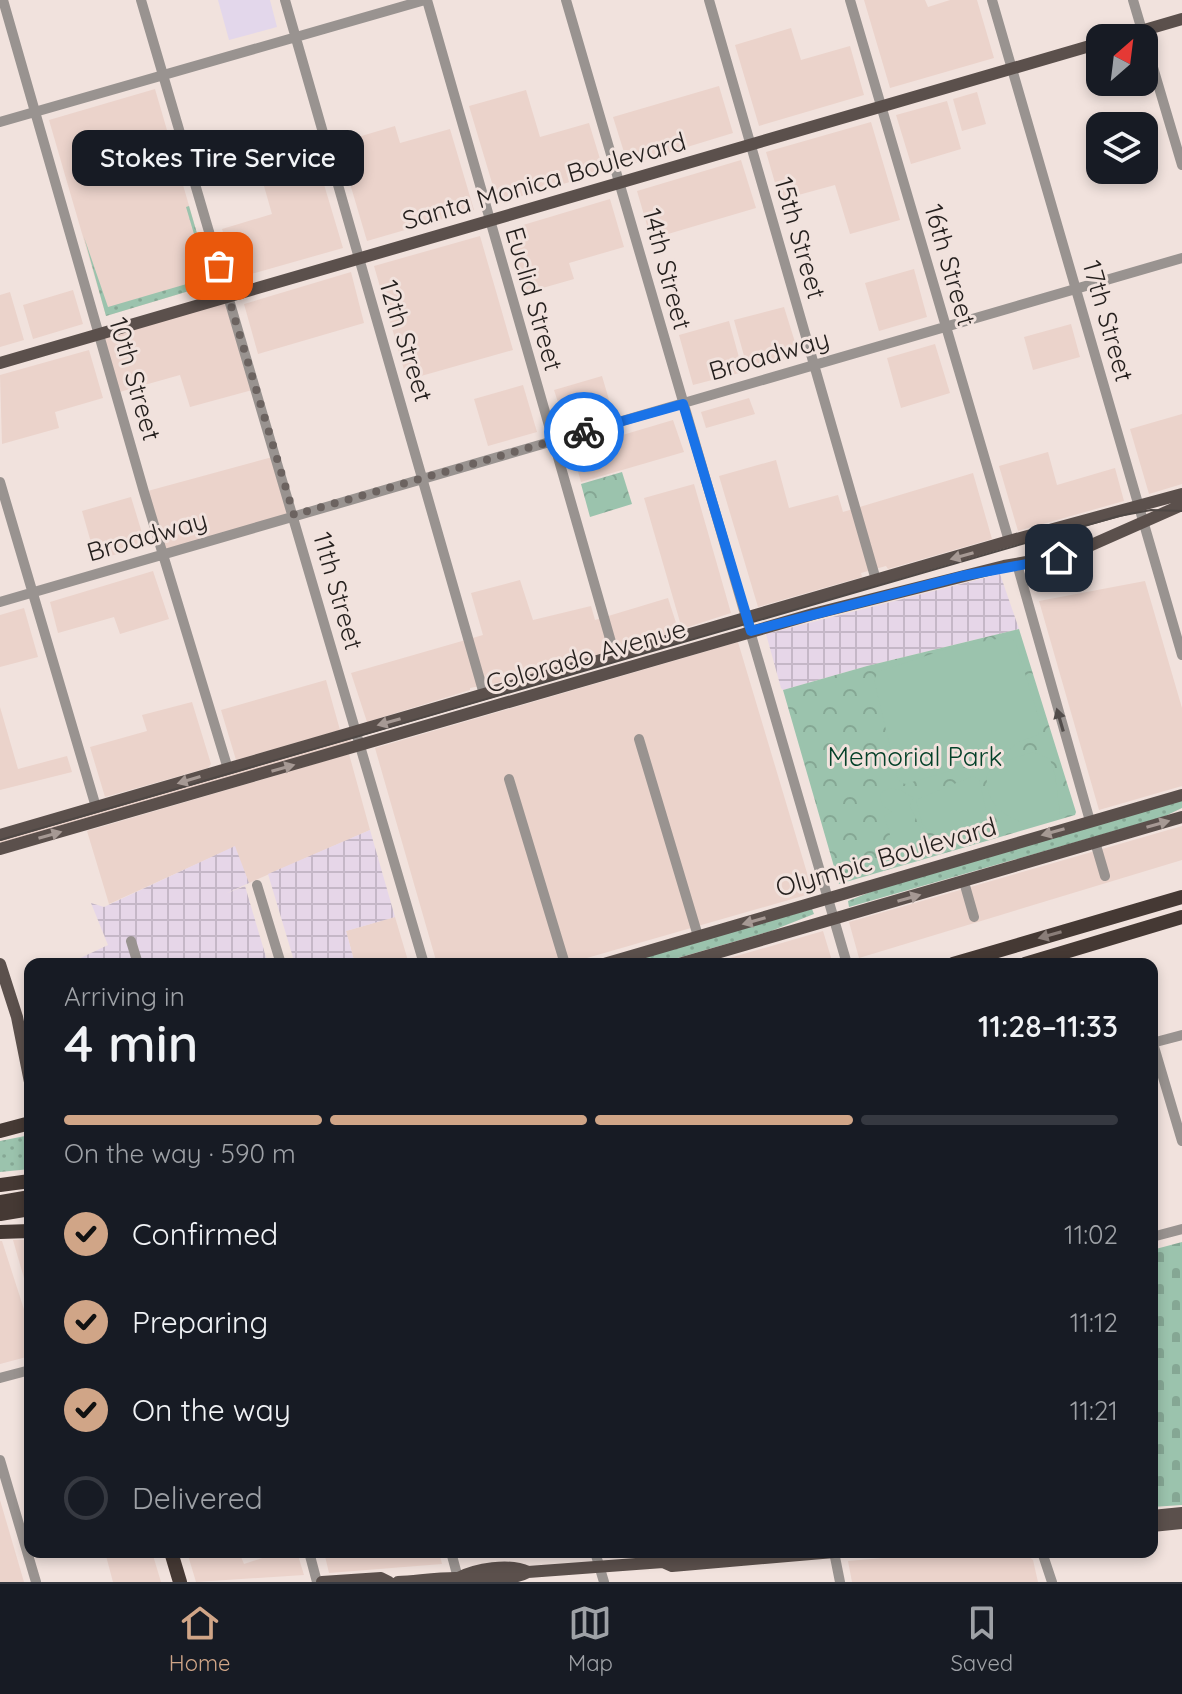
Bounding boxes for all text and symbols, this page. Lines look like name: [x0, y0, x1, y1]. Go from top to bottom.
north arrow: [1086, 24, 1158, 96]
map controls: [1086, 24, 1158, 184]
button: layers: [1086, 112, 1158, 184]
street label: Santa Monica Boulevard: [398, 124, 689, 237]
callout: Stokes Tire Service: [73, 130, 365, 186]
text: Stokes Tire Service: [100, 141, 336, 174]
street label: 15th Street: [767, 173, 834, 303]
street label: 16th Street: [917, 200, 984, 330]
street label: 14th Street: [635, 204, 700, 333]
street label: Euclid Street: [498, 223, 571, 375]
pin: [185, 232, 253, 300]
icon: bag: [197, 244, 241, 288]
street label: 17th Street: [1075, 256, 1142, 385]
street label: 12th Street: [372, 276, 441, 406]
street label: 10th Street: [102, 313, 169, 444]
street label: Broadway: [705, 322, 833, 387]
courier: [544, 392, 624, 472]
icon: bike: [562, 410, 606, 454]
street label: Broadway: [83, 503, 211, 568]
pin: [1025, 524, 1093, 592]
street label: 11th Street: [306, 528, 371, 654]
icon: home: [1037, 536, 1081, 580]
one-way arrow: [949, 550, 974, 562]
street label: Colorado Avenue: [482, 611, 690, 700]
one-way arrow: [1053, 707, 1066, 731]
one-way arrow: [376, 716, 400, 729]
park label: Memorial Park: [827, 740, 1003, 773]
one-way arrow: [271, 761, 295, 774]
one-way arrow: [176, 774, 200, 787]
street label: Olympic Boulevard: [772, 809, 1000, 904]
one-way arrow: [1147, 817, 1171, 830]
one-way arrow: [1041, 826, 1065, 839]
one-way arrow: [39, 828, 63, 841]
one-way arrow: [898, 891, 922, 904]
one-way arrow: [741, 915, 766, 927]
one-way arrow: [1038, 929, 1062, 942]
text: Arriving in: [64, 980, 185, 1013]
text: 11:28–11:33: [978, 1007, 1118, 1045]
text: 4 min: [64, 1010, 198, 1075]
text: On the way · 590 m: [64, 1137, 296, 1170]
icon: check: [64, 1212, 108, 1256]
text: Confirmed: [132, 1215, 278, 1253]
text: 11:02: [1064, 1218, 1118, 1251]
icon: check: [64, 1300, 108, 1344]
text: Preparing: [132, 1303, 268, 1341]
text: 11:12: [1070, 1306, 1118, 1339]
icon: check: [64, 1388, 108, 1432]
text: On the way: [132, 1391, 291, 1429]
text: 11:21: [1070, 1394, 1118, 1427]
text: Delivered: [132, 1479, 263, 1517]
tab: Home: [169, 1601, 230, 1677]
tab: Map: [568, 1601, 613, 1677]
tab: Saved: [950, 1601, 1013, 1677]

